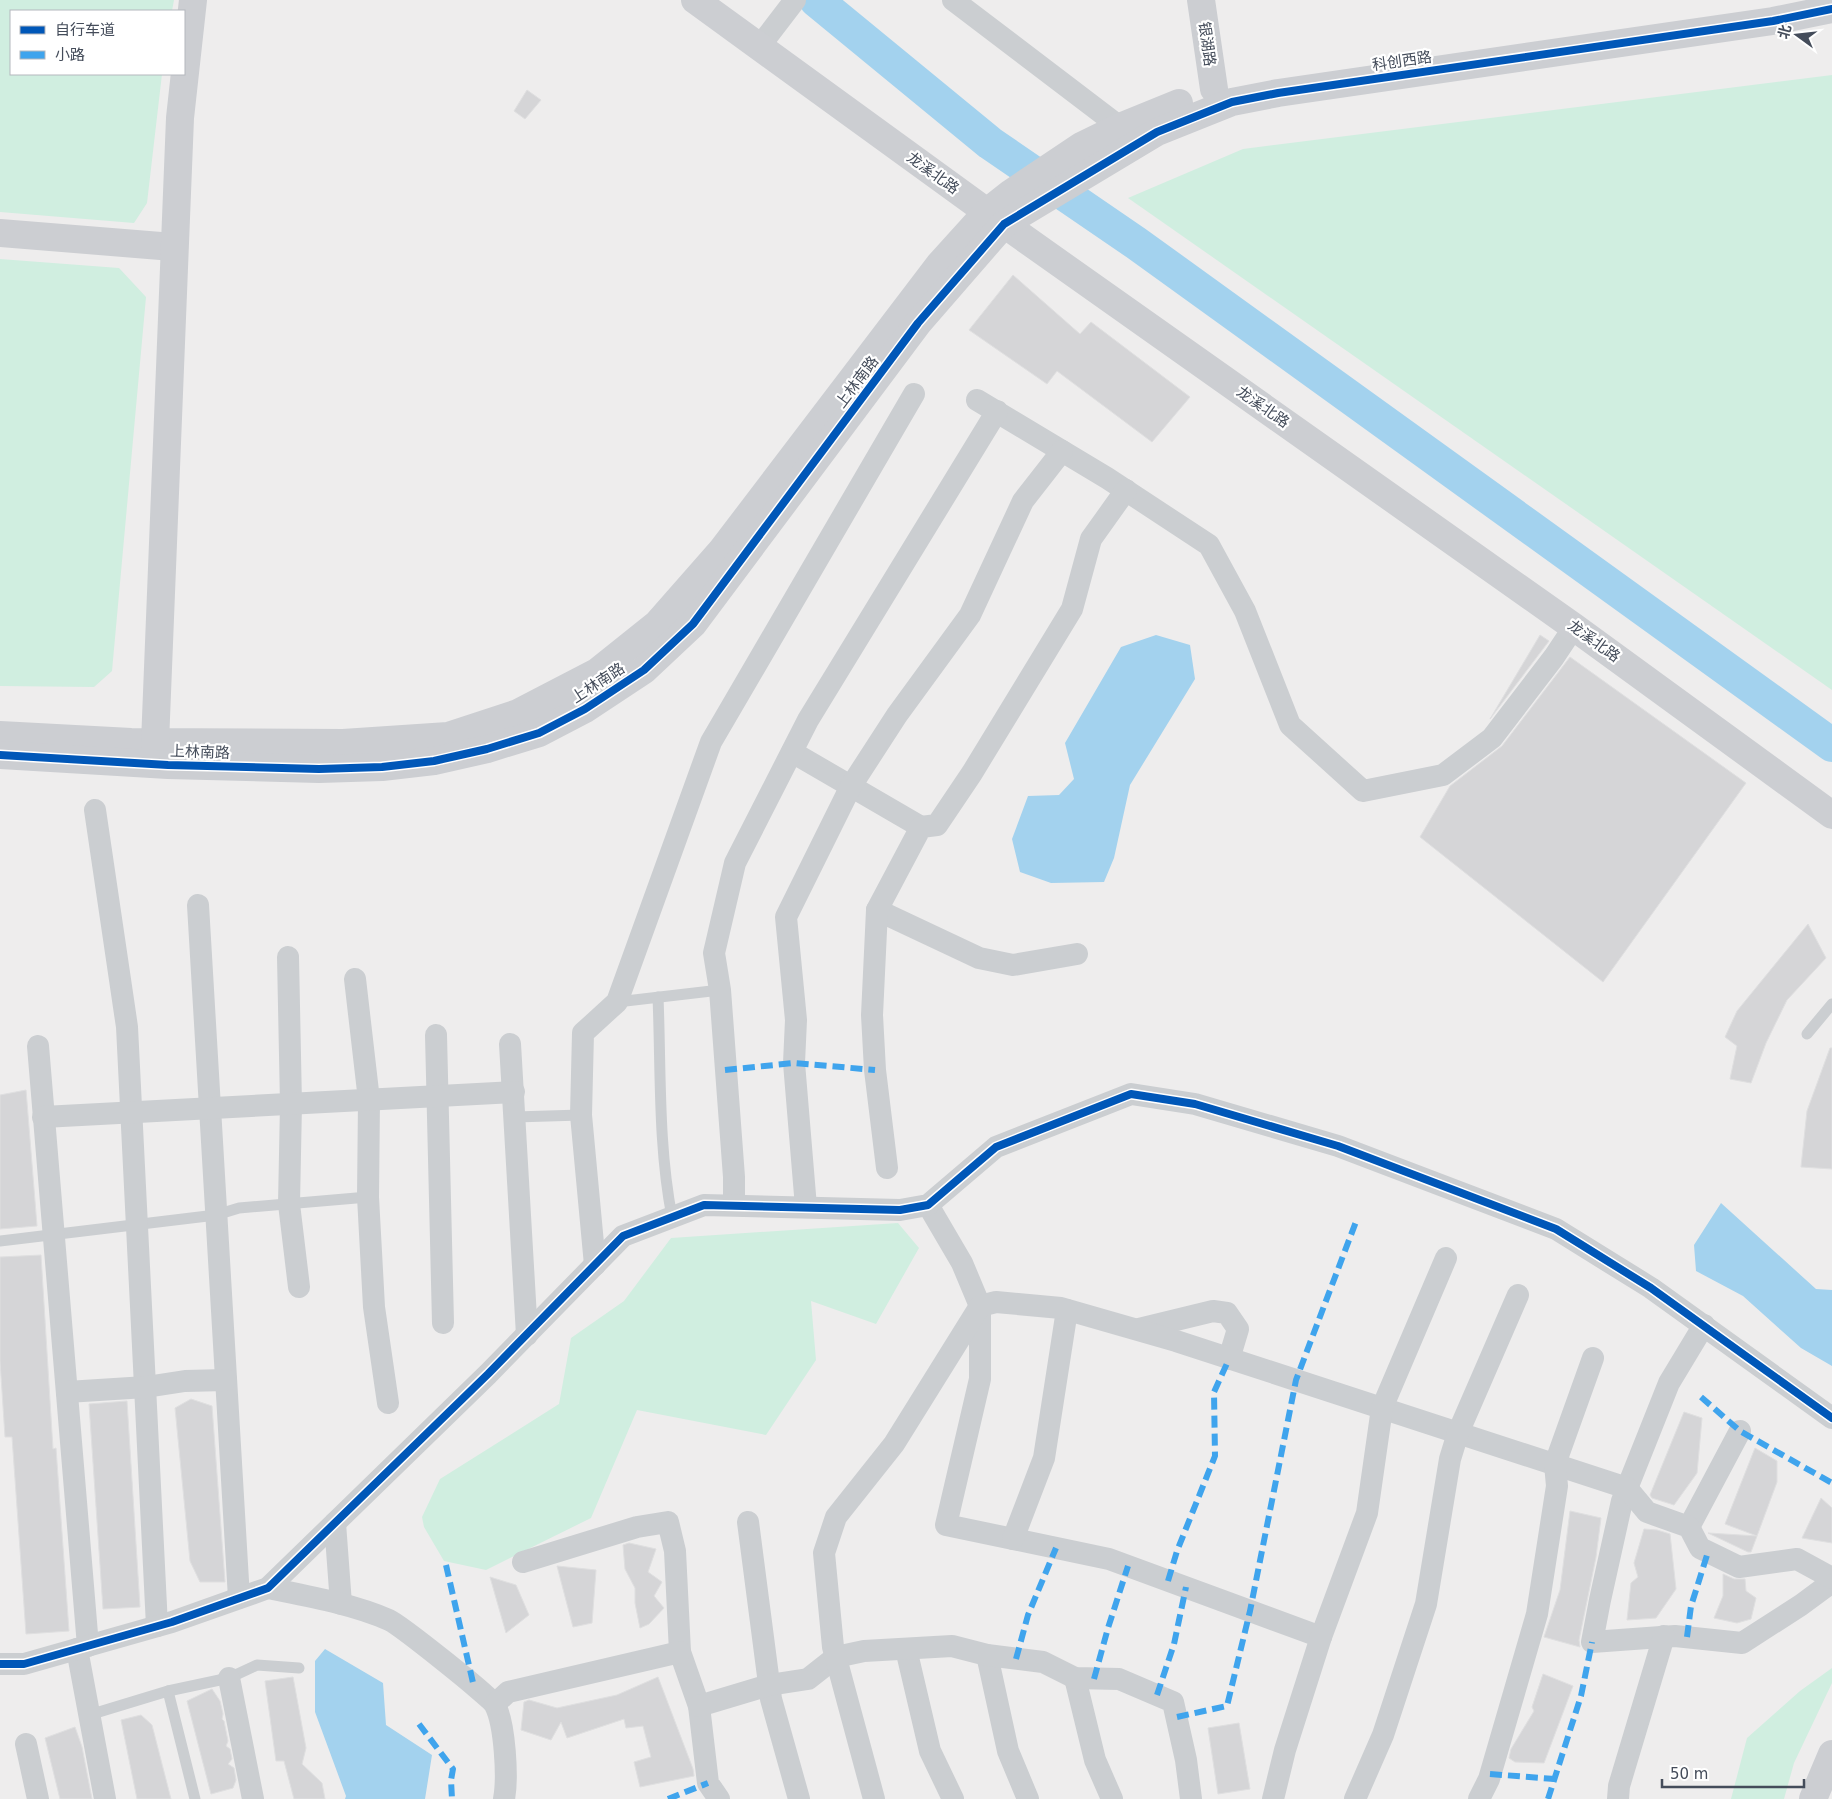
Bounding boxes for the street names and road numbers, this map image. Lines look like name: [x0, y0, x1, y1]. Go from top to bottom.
street label: 银湖路: [1195, 20, 1219, 68]
street label: 科创西路: [1371, 48, 1433, 74]
street label: 龙溪北路: [903, 148, 963, 198]
street label: 上林南路: [832, 353, 882, 411]
street label: 龙溪北路: [1233, 382, 1293, 432]
street label: 龙溪北路: [1564, 616, 1624, 666]
street label: 上林南路: [568, 659, 628, 707]
street label: 上林南路: [170, 742, 230, 762]

